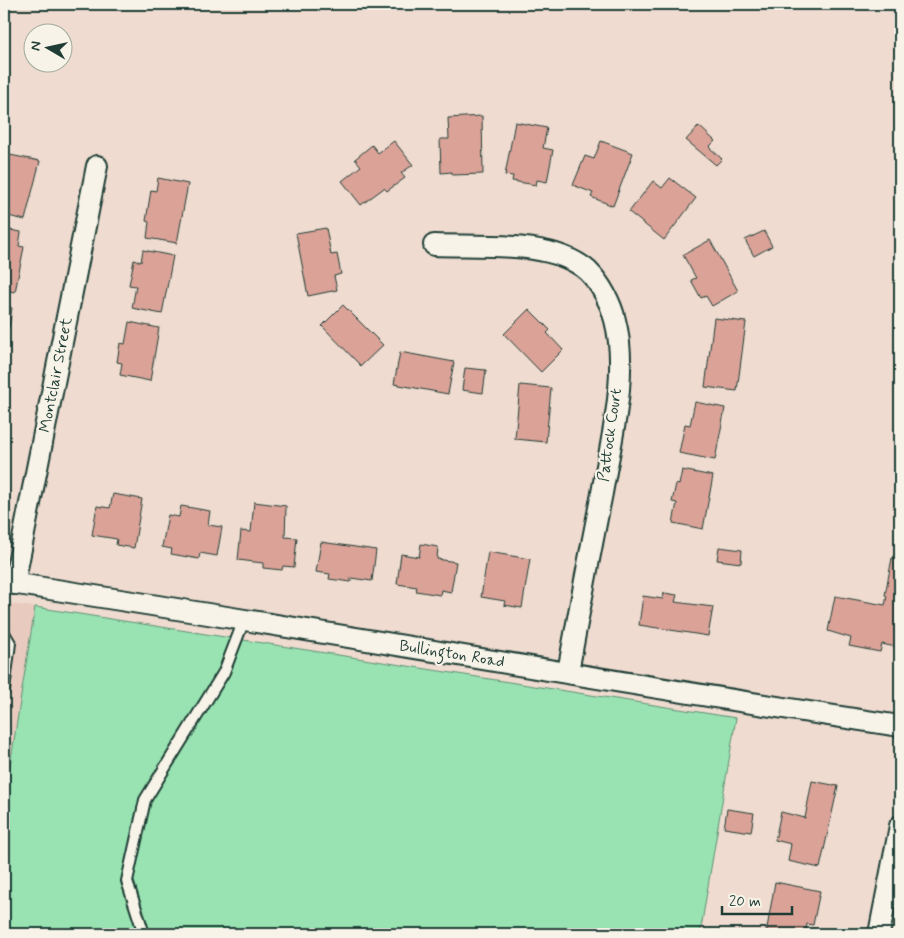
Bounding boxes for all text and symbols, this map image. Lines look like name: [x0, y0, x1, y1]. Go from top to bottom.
north arrow: [22, 22, 72, 72]
text: N: [27, 40, 46, 52]
street label: Montclair Street: [35, 315, 78, 434]
street label: Pattock Court: [593, 387, 627, 483]
street label: Bullington Road: [398, 635, 506, 674]
scale bar: [722, 883, 792, 915]
text: 20 m: [729, 892, 761, 912]

